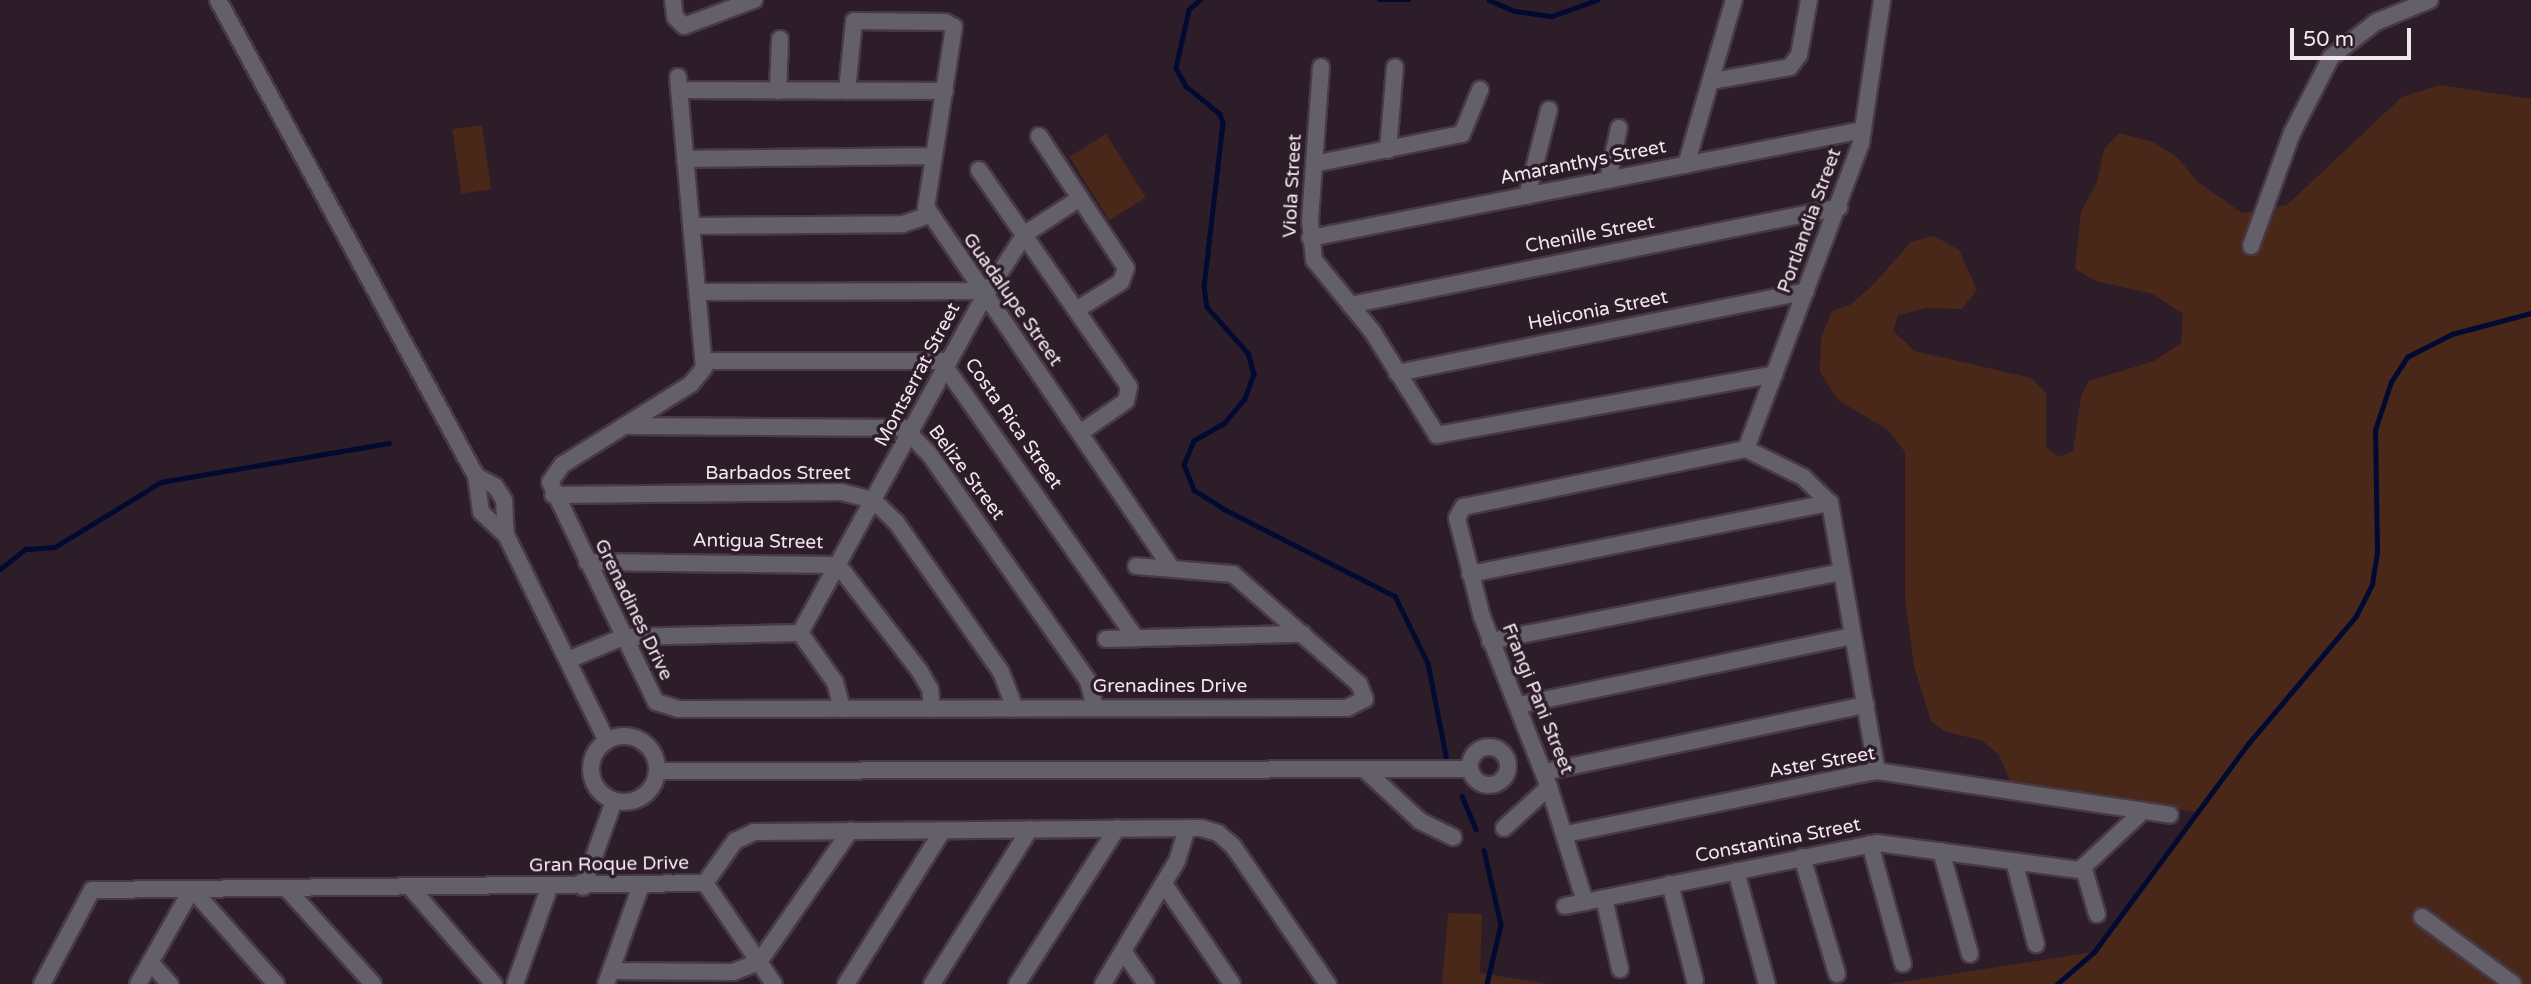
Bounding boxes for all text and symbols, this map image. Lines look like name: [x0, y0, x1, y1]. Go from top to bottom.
scale bar: [2293, 14, 2414, 58]
text: 50 m: [2303, 27, 2354, 52]
street label: Viola Street: [1279, 134, 1307, 238]
street label: Amaranthys Street: [1498, 136, 1668, 190]
street label: Portlandia Street: [1773, 146, 1847, 296]
street label: Chenille Street: [1523, 211, 1657, 259]
street label: Guadalupe Street: [957, 229, 1067, 371]
street label: Heliconia Street: [1526, 286, 1670, 336]
street label: Montserrat Street: [870, 299, 966, 451]
street label: Costa Rica Street: [959, 354, 1067, 494]
street label: Belize Street: [923, 421, 1009, 525]
street label: Barbados Street: [705, 463, 851, 485]
street label: Antigua Street: [692, 529, 824, 555]
street label: Grenadines Drive: [589, 536, 677, 684]
street label: Frangi Pani Street: [1496, 620, 1578, 778]
street label: Grenadines Drive: [1093, 676, 1247, 698]
street label: Aster Street: [1767, 742, 1877, 784]
street label: Constantina Street: [1693, 814, 1863, 868]
street label: Gran Roque Drive: [529, 852, 689, 878]

